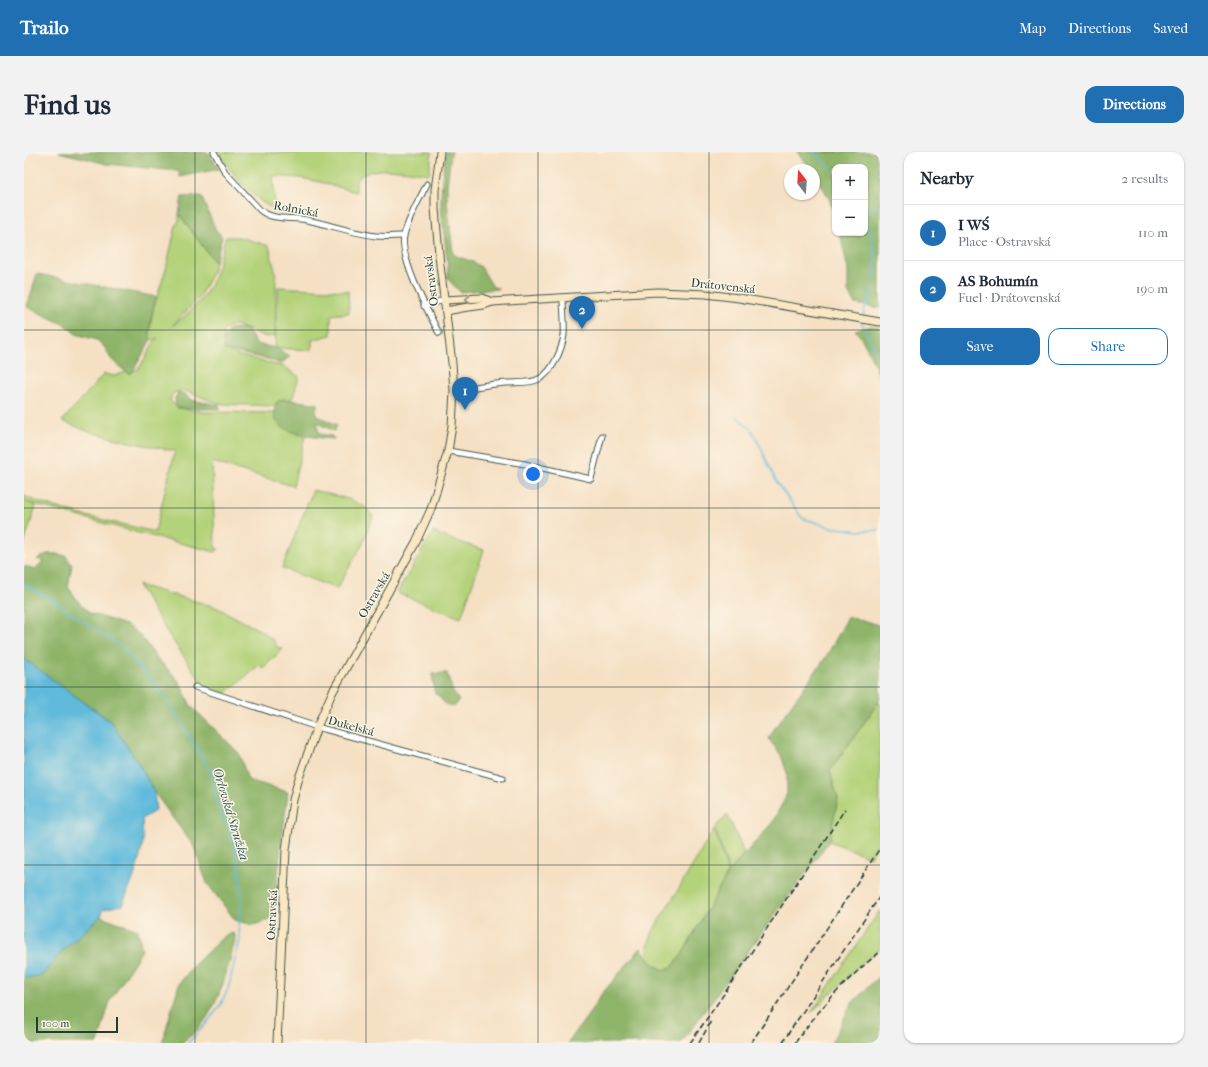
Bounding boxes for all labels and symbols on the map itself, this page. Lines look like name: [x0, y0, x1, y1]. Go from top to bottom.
north arrow: [784, 164, 820, 200]
street label: Rolnická: [273, 198, 320, 220]
street label: Ostravská: [421, 254, 441, 307]
street label: Drátovenská: [690, 276, 756, 296]
one-way arrow: [465, 295, 471, 303]
pin: 2: [569, 296, 595, 329]
pin: 1: [452, 377, 478, 410]
your location: [523, 464, 543, 484]
street label: Ostravská: [355, 569, 393, 621]
street label: Dukelská: [326, 713, 376, 739]
water label: Orlovská Stružka: [210, 766, 252, 862]
street label: Ostravská: [264, 889, 280, 941]
scale bar: [36, 1015, 118, 1034]

